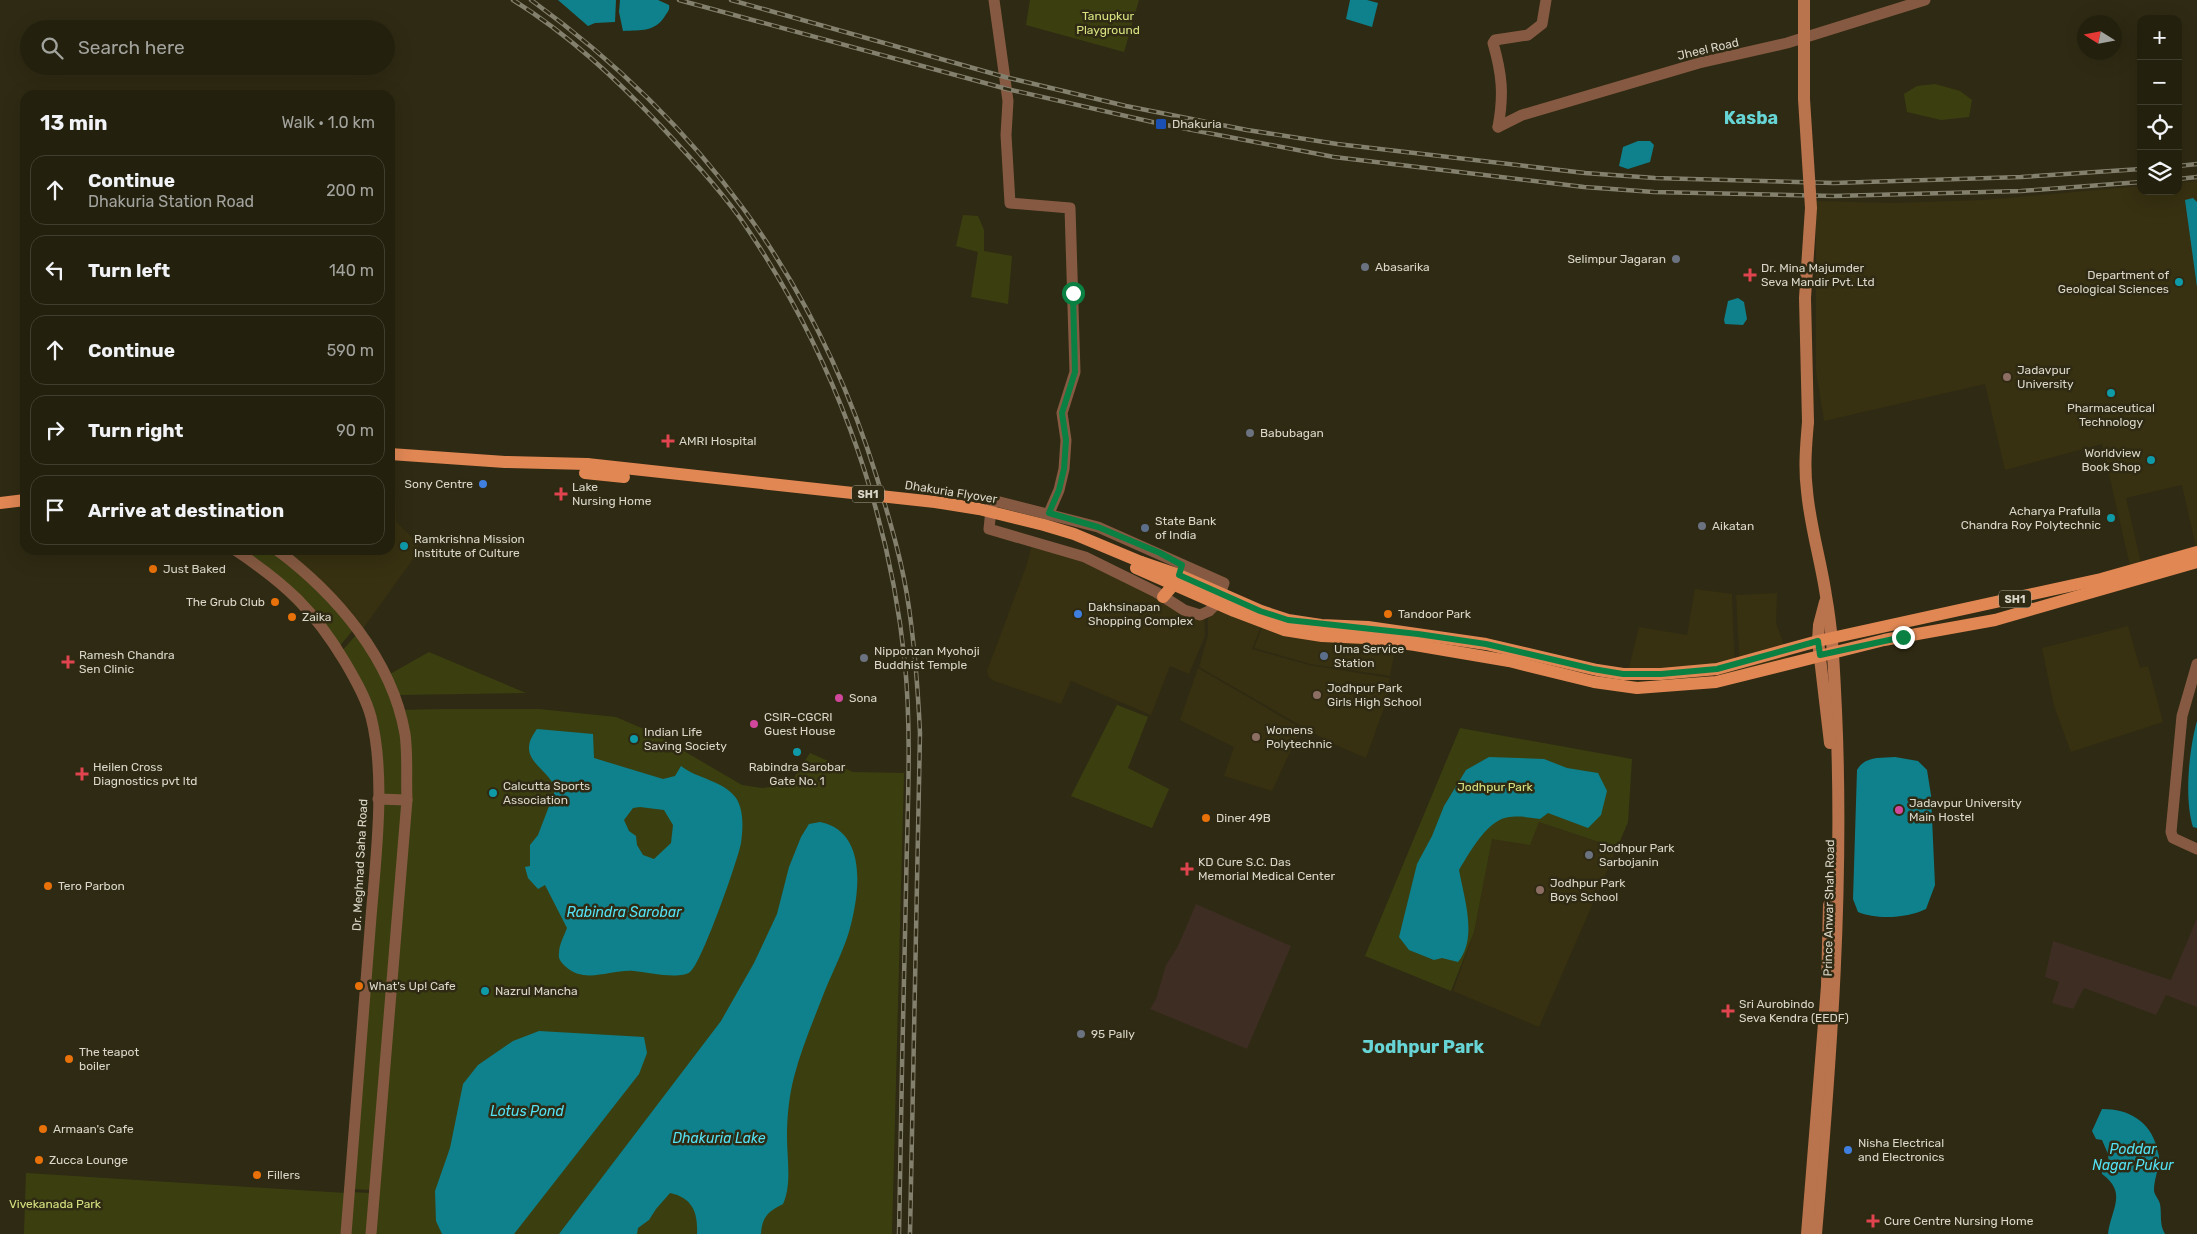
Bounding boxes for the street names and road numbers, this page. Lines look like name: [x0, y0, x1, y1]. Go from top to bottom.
street label: Jheel Road: [1676, 35, 1740, 63]
street label: Dhakuria Flyover: [904, 478, 999, 506]
road number: SH1: [852, 486, 884, 502]
road number: SH1: [1999, 590, 2031, 608]
street label: Dr. Meghnad Saha Road: [350, 799, 370, 931]
street label: Prince Anwar Shah Road: [1821, 839, 1837, 977]

